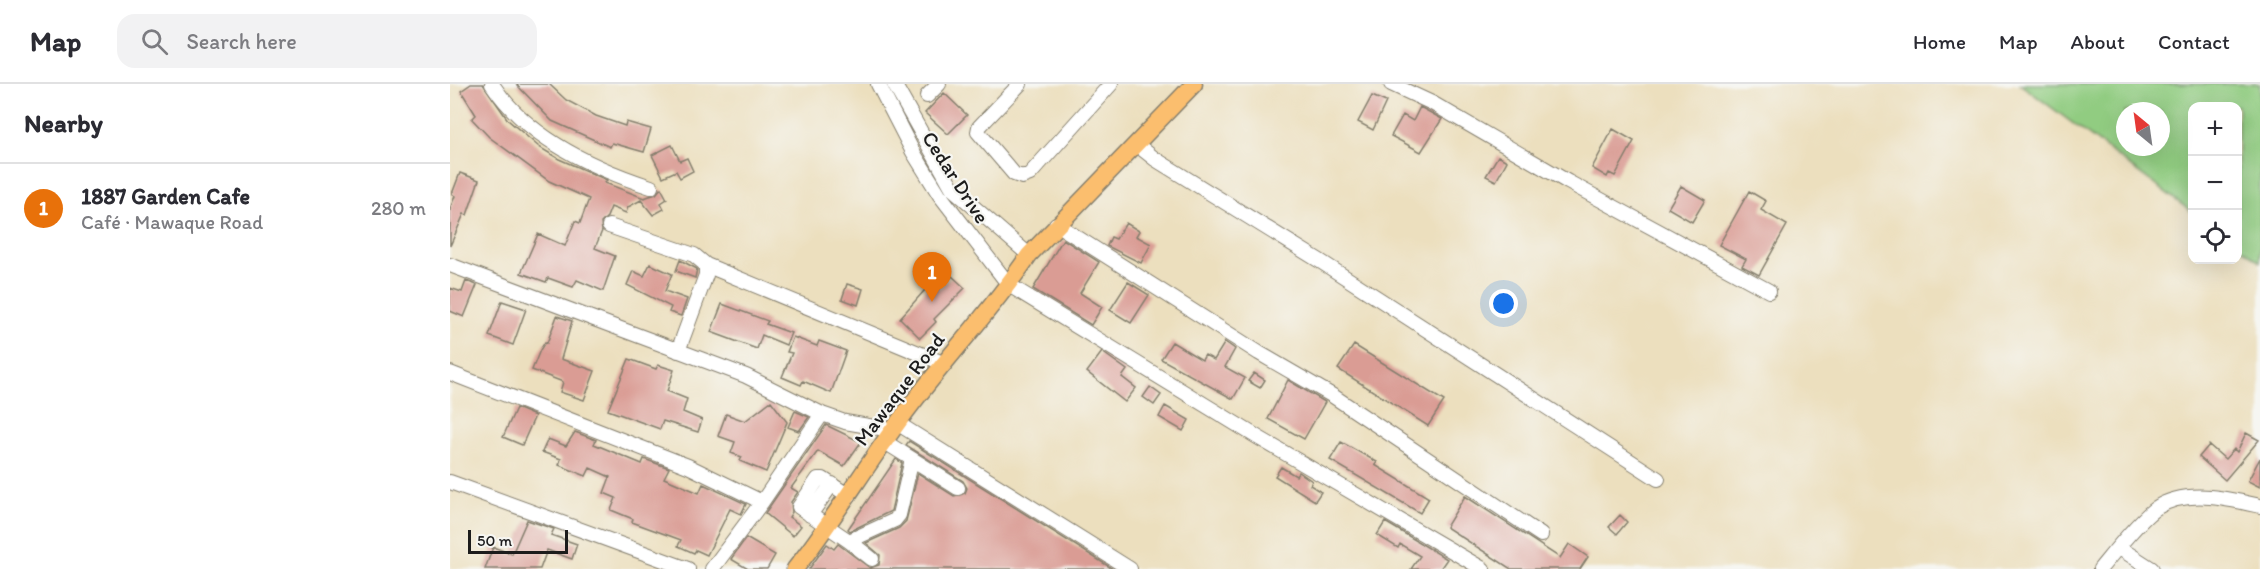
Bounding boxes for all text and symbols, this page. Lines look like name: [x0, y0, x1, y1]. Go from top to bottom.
search box: [117, 14, 537, 68]
text: Map: [30, 24, 81, 58]
icon: search: [138, 25, 171, 58]
text: Search here: [186, 28, 297, 55]
text: Home: [1913, 29, 1966, 54]
text: Map: [1999, 29, 2038, 54]
text: About: [2071, 29, 2125, 54]
text: Contact: [2158, 29, 2230, 54]
north arrow: [2116, 102, 2170, 156]
map controls: [2188, 102, 2242, 264]
button: +: [2188, 102, 2242, 156]
text: Nearby: [24, 107, 103, 139]
street label: Cedar Drive: [917, 126, 995, 228]
button: −: [2188, 156, 2242, 210]
text: 1887 Garden Cafe: [81, 183, 250, 210]
text: 1: [39, 196, 48, 220]
text: 280 m: [371, 196, 426, 220]
text: Café · Mawaque Road: [81, 210, 263, 234]
button: locate: [2188, 210, 2242, 264]
pin: 1: [912, 252, 952, 302]
your location: [1489, 289, 1518, 318]
street label: Mawaque Road: [848, 327, 950, 450]
scale bar: [468, 527, 568, 554]
text: 50 m: [477, 531, 512, 550]

